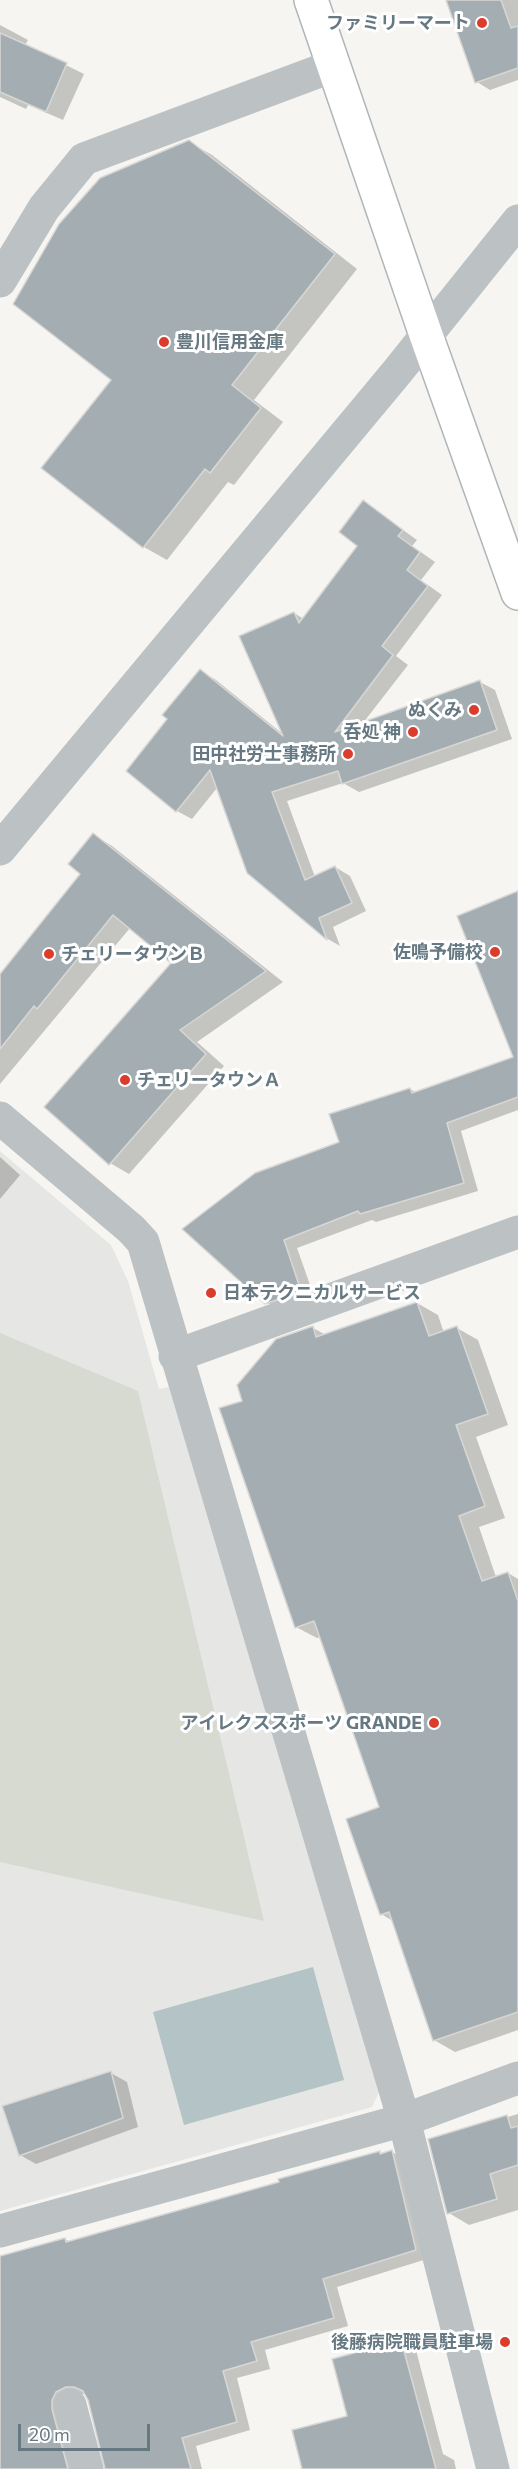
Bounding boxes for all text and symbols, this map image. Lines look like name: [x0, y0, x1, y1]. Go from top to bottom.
place label: ファミリーマート: [326, 12, 470, 34]
marker: ファミリーマート: [475, 16, 489, 30]
place label: 豊川信用金庫: [176, 331, 284, 353]
marker: 豊川信用金庫: [157, 335, 171, 349]
place label: ぬくみ: [408, 699, 462, 721]
marker: ぬくみ: [467, 703, 481, 717]
place label: 呑処 神: [344, 721, 401, 743]
marker: 呑処 神: [406, 725, 420, 739]
place label: 田中社労士事務所: [192, 743, 336, 765]
marker: 田中社労士事務所: [341, 747, 355, 761]
place label: 佐鳴予備校: [393, 941, 483, 963]
place label: チェリータウンＢ: [61, 943, 205, 965]
marker: 佐鳴予備校: [488, 945, 502, 959]
marker: チェリータウンＢ: [42, 947, 56, 961]
place label: チェリータウンＡ: [137, 1069, 281, 1091]
marker: チェリータウンＡ: [118, 1073, 132, 1087]
place label: 日本テクニカルサービス: [223, 1282, 421, 1304]
marker: 日本テクニカルサービス: [204, 1286, 218, 1300]
place label: アイレクススポーツ GRANDE: [181, 1712, 422, 1734]
marker: アイレクススポーツ GRANDE: [427, 1716, 441, 1730]
place label: 後藤病院職員駐車場: [331, 2331, 493, 2353]
marker: 後藤病院職員駐車場: [498, 2335, 512, 2349]
scale bar: [21, 2412, 153, 2450]
text: 20 m: [29, 2423, 70, 2445]

